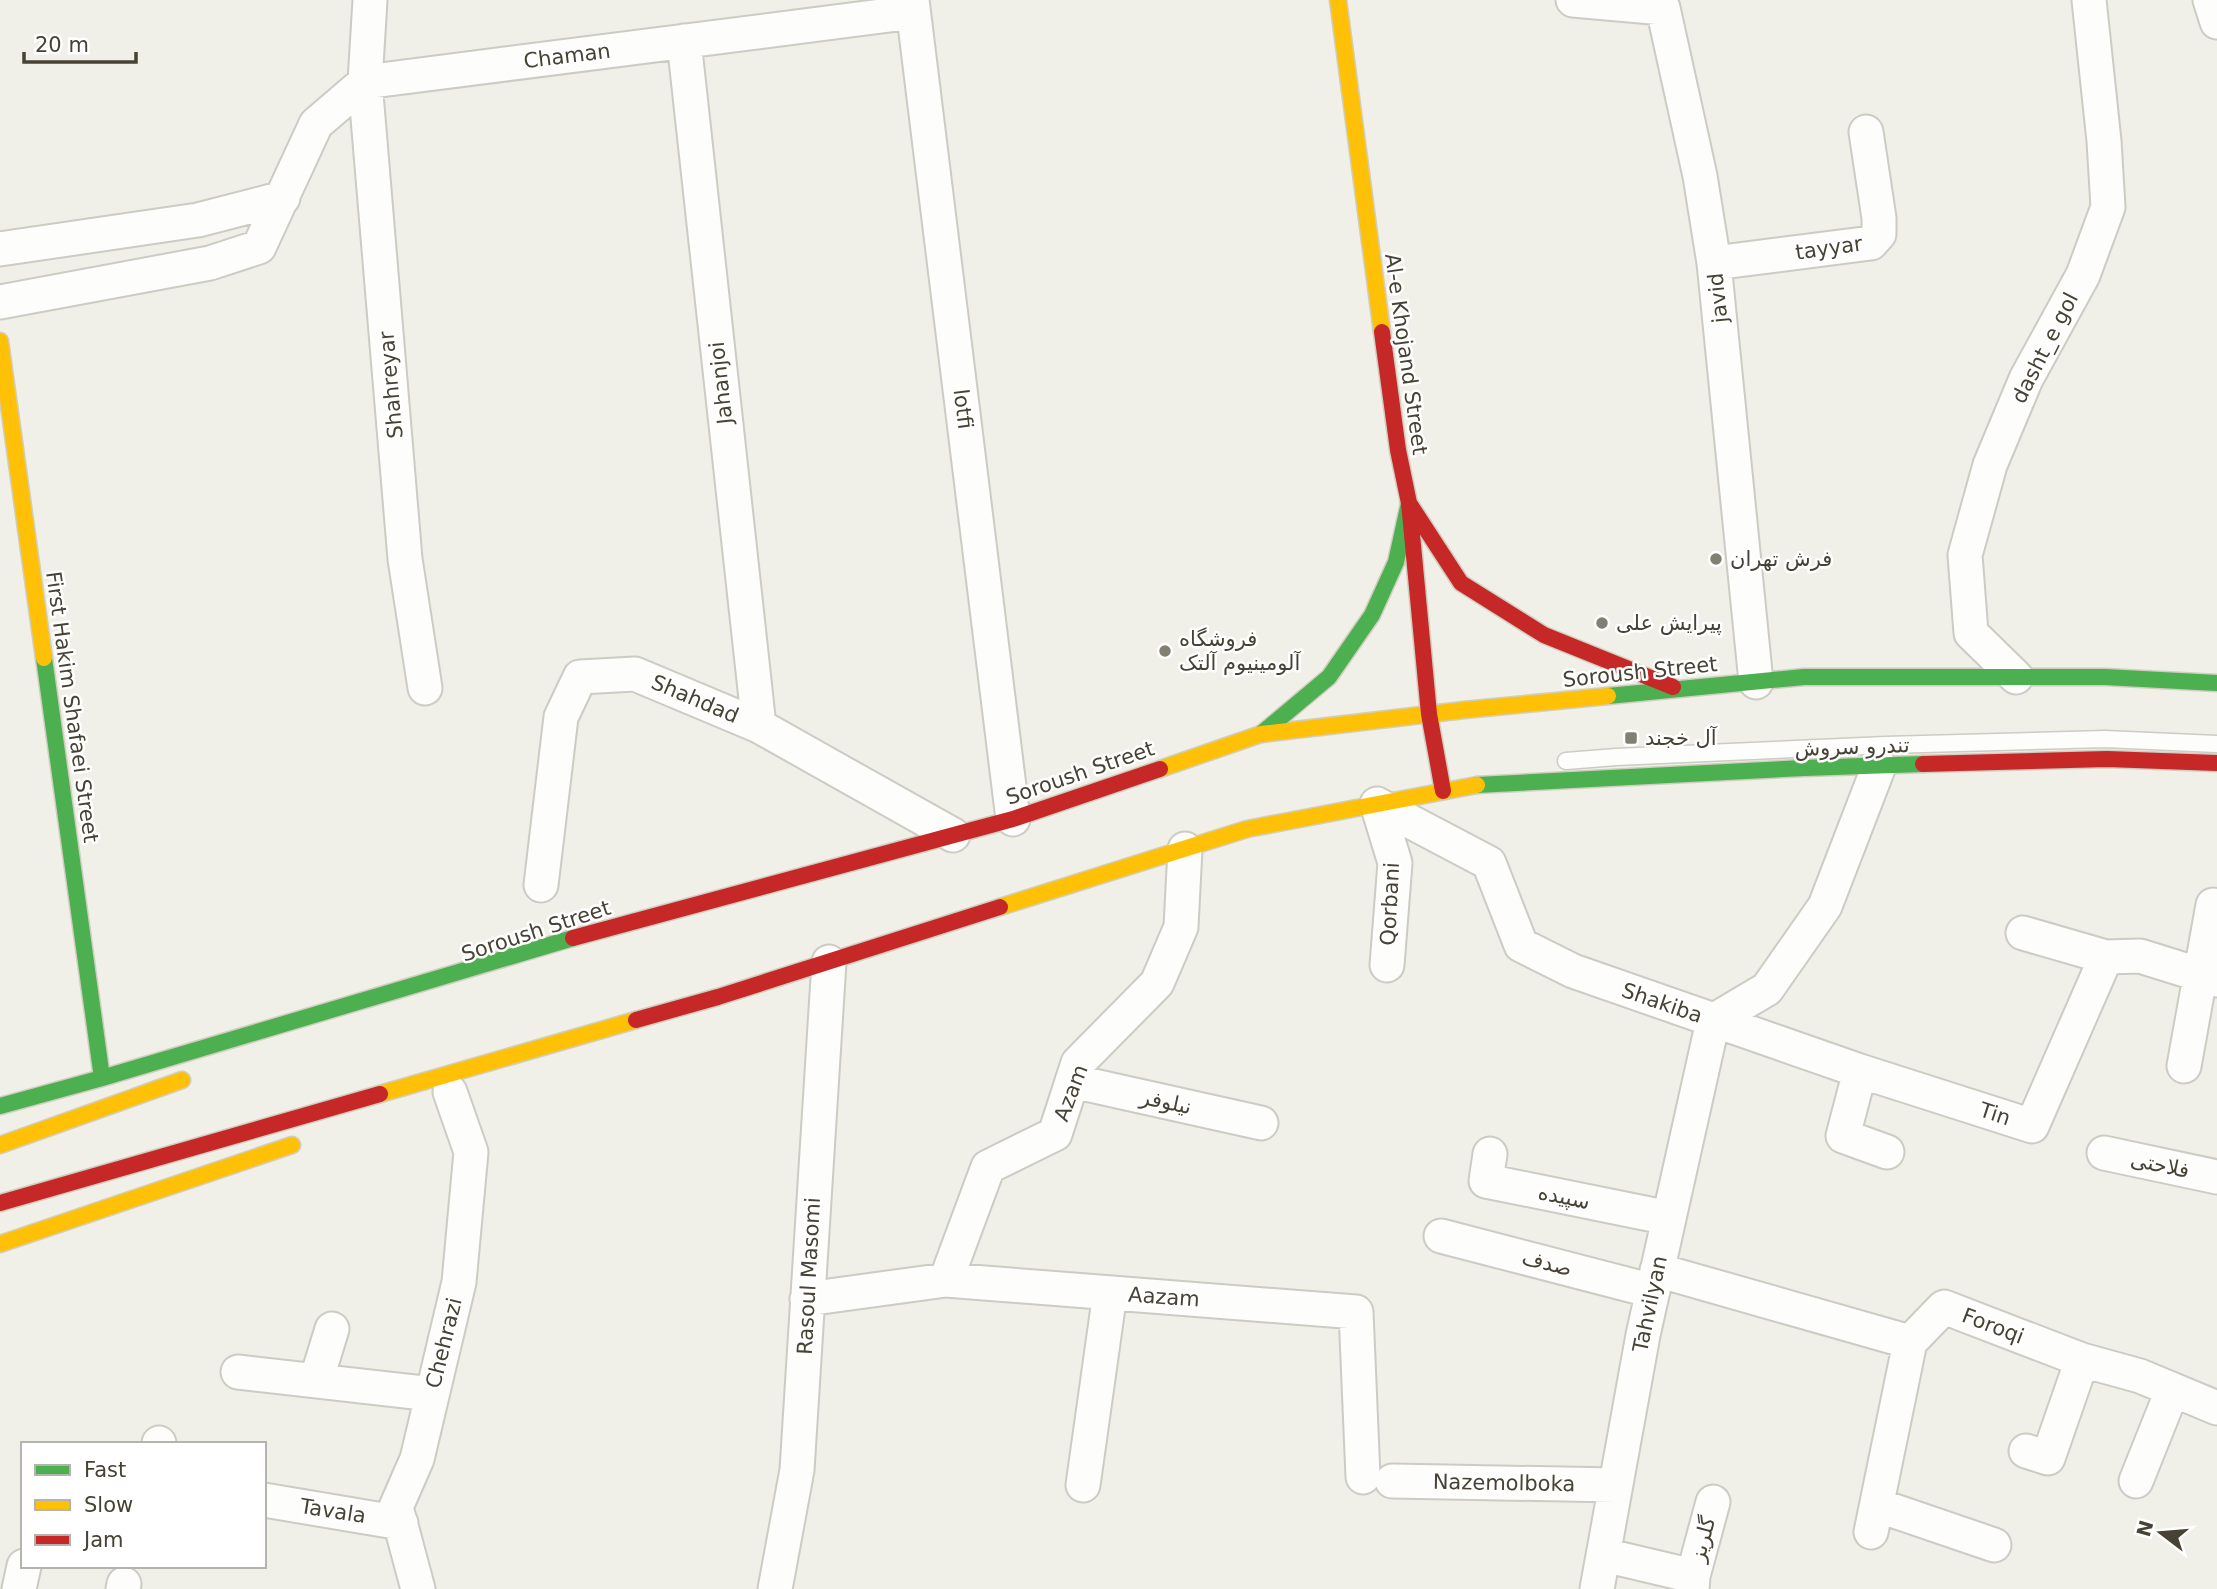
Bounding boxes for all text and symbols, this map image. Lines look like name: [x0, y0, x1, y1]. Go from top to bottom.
scale bar: [24, 21, 136, 65]
text: 20 m: [35, 33, 89, 57]
street label: Chaman: [522, 39, 612, 73]
street label: tayyar: [1794, 231, 1864, 265]
street label: Al-e Khojand Street: [1380, 252, 1432, 456]
street label: javid: [1703, 272, 1733, 325]
street label: dasht_e gol: [2007, 289, 2084, 408]
street label: Shahreyar: [374, 330, 408, 440]
street label: Jahanjoi: [705, 340, 737, 428]
street label: lotfi: [949, 388, 977, 430]
place label: فرش تهران: [1730, 547, 1832, 571]
marker: فرش تهران: [1708, 551, 1724, 567]
street label: First Hakim Shafaei Street: [41, 570, 103, 844]
place label: پیرایش علی: [1616, 611, 1722, 635]
marker: پیرایش علی: [1594, 615, 1610, 631]
place label: فروشگاه آلومینیوم آلتک: [1179, 627, 1301, 675]
marker: فروشگاه آلومینیوم آلتک: [1157, 643, 1173, 659]
street label: Soroush Street: [1562, 652, 1718, 692]
street label: Shahdad: [648, 670, 742, 728]
place label: آل خجند: [1645, 725, 1718, 750]
marker: آل خجند: [1623, 730, 1639, 746]
street label: تندرو سروش: [1794, 733, 1910, 761]
street label: Soroush Street: [1003, 736, 1157, 810]
street label: Qorbani: [1376, 862, 1404, 946]
street label: Soroush Street: [458, 896, 614, 966]
street label: Shakiba: [1619, 978, 1705, 1028]
street label: Azam: [1049, 1061, 1093, 1125]
street label: نیلوفر: [1137, 1085, 1194, 1119]
street label: Tin: [1975, 1097, 2014, 1130]
street label: فلاحتی: [2128, 1147, 2192, 1183]
street label: سپیده: [1536, 1180, 1592, 1214]
street label: Rasoul Masomi: [793, 1197, 825, 1355]
street label: صدف: [1519, 1245, 1575, 1281]
street label: Tahvilyan: [1628, 1253, 1672, 1356]
street label: Aazam: [1127, 1283, 1201, 1311]
street label: Chehrazi: [421, 1295, 467, 1391]
street label: Foroqi: [1959, 1303, 2027, 1349]
legend: [21, 1442, 266, 1568]
text: Fast: [84, 1458, 126, 1482]
street label: Nazemolboka: [1433, 1470, 1575, 1496]
text: Slow: [84, 1493, 133, 1517]
street label: Tavala: [297, 1494, 368, 1528]
north arrow: [2126, 1498, 2196, 1568]
street label: گلریز: [1685, 1514, 1721, 1565]
text: N: [2132, 1518, 2157, 1539]
text: Jam: [82, 1528, 124, 1552]

